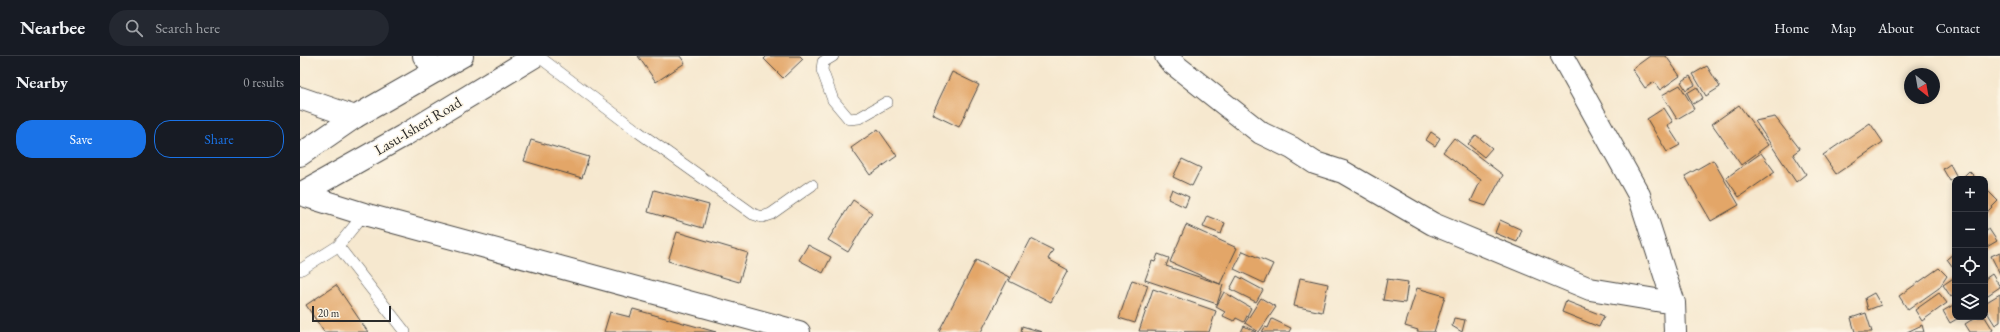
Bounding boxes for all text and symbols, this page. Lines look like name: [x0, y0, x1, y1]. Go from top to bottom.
search box: [109, 10, 389, 46]
text: Nearbee: [20, 15, 85, 40]
icon: search: [123, 17, 145, 39]
text: Search here: [155, 18, 220, 37]
text: Home: [1774, 19, 1809, 37]
text: Map: [1831, 19, 1856, 37]
text: About: [1878, 19, 1914, 37]
text: Contact: [1936, 19, 1980, 37]
north arrow: [1904, 68, 1940, 104]
text: Nearby: [16, 71, 68, 93]
text: 0 results: [243, 74, 284, 91]
street label: Lasu-Isheri Road: [371, 92, 465, 159]
button: Save: [16, 120, 146, 158]
button: Share: [154, 120, 284, 158]
map controls: [1952, 176, 1988, 320]
button: +: [1952, 176, 1988, 212]
button: −: [1952, 212, 1988, 248]
button: locate: [1952, 248, 1988, 284]
button: layers: [1952, 284, 1988, 320]
scale bar: [312, 304, 391, 323]
text: 20 m: [318, 306, 339, 320]

